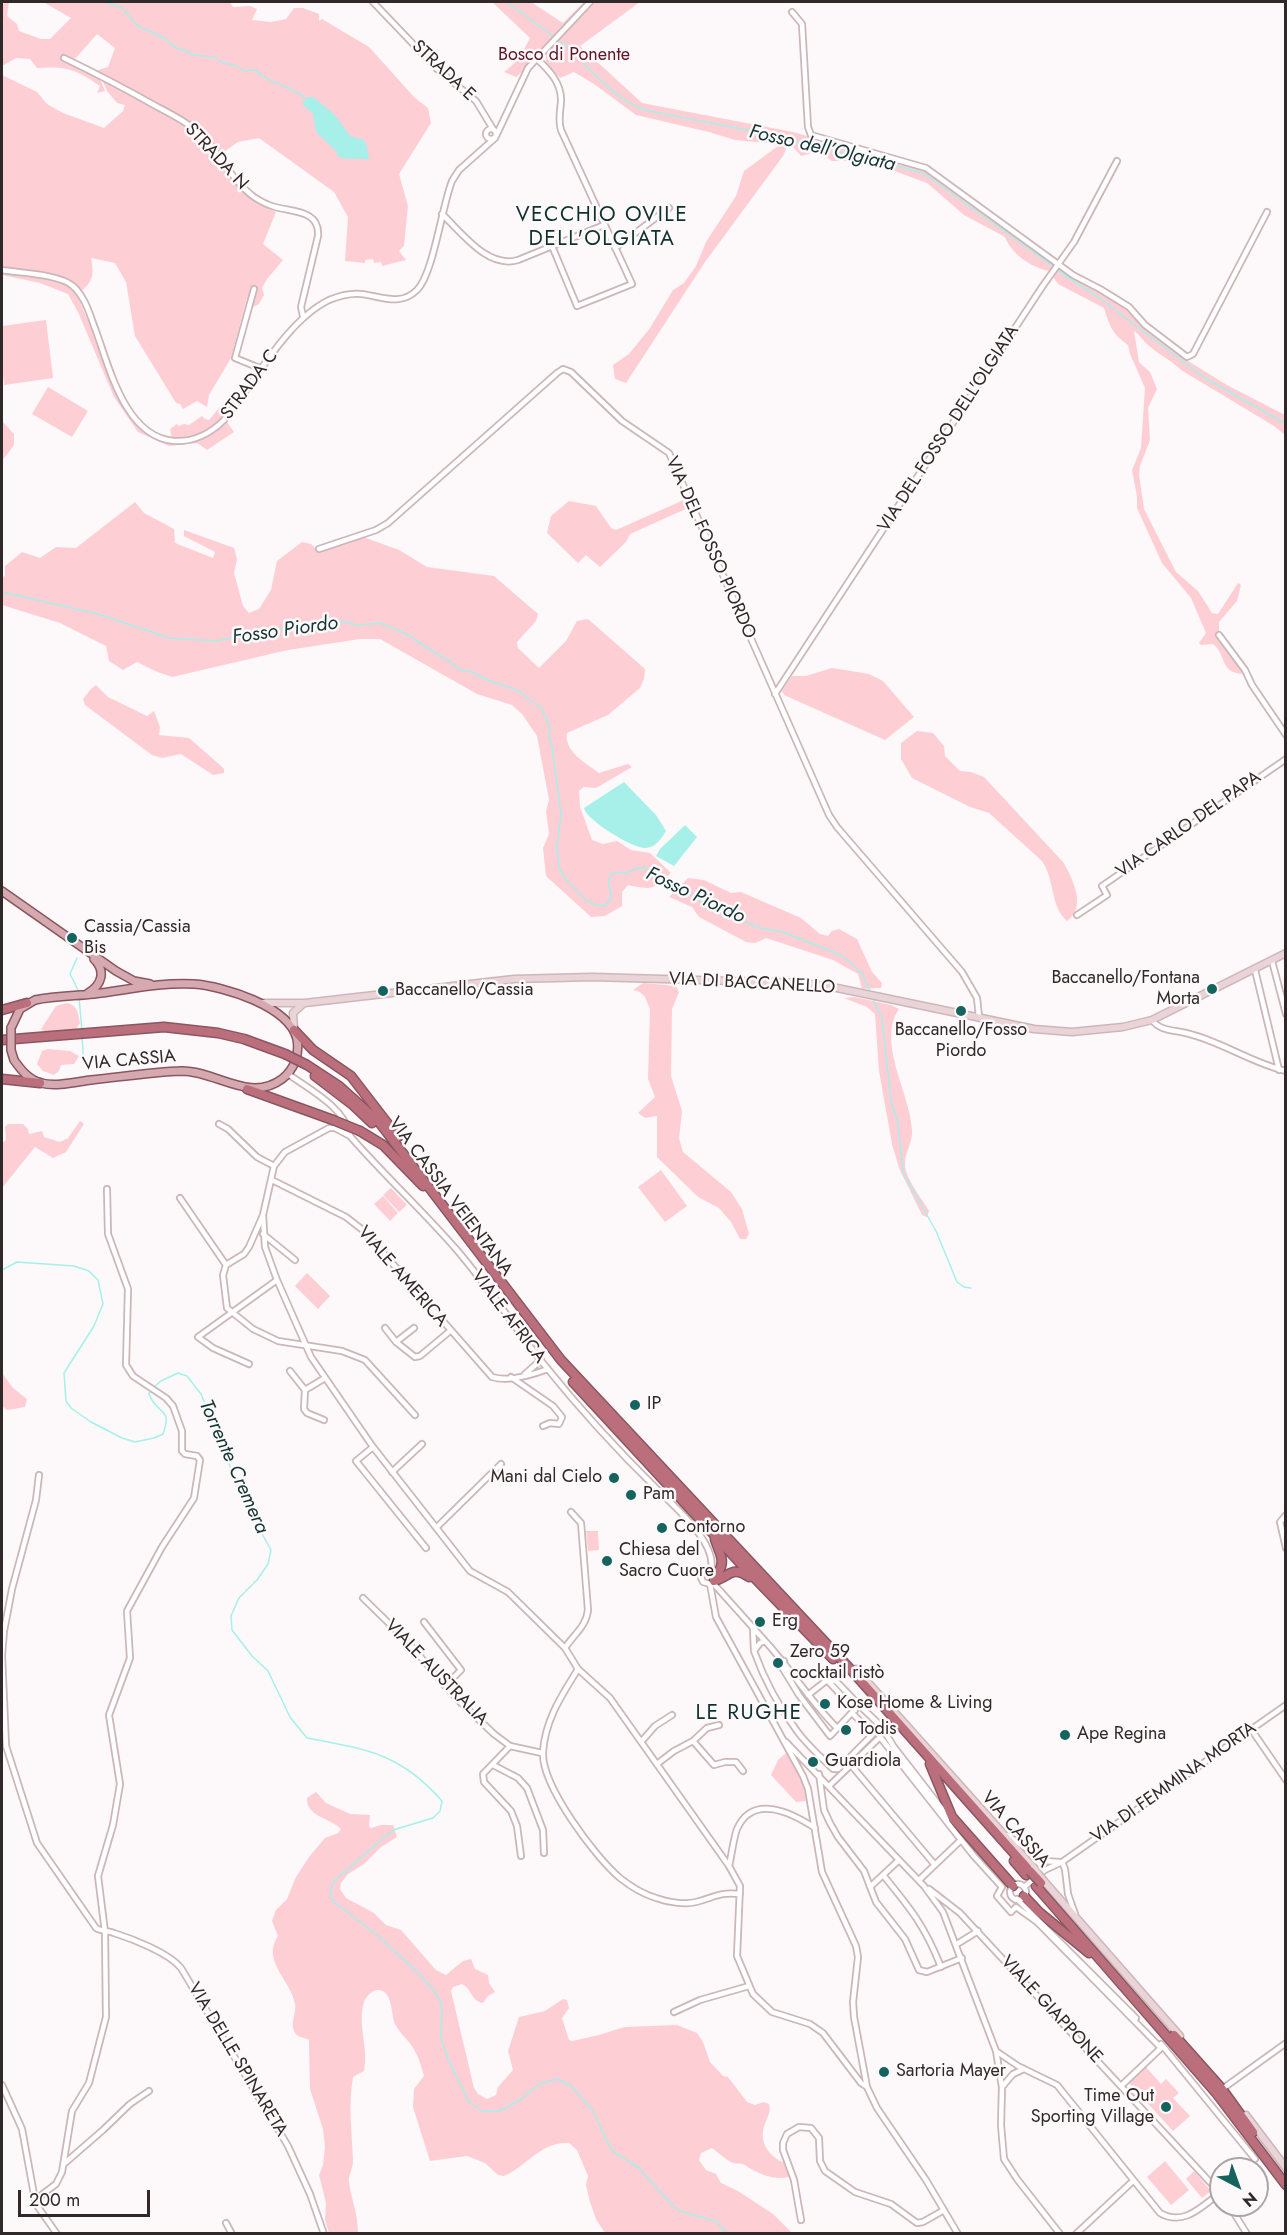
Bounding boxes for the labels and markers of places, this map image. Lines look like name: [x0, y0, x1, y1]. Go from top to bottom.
place label: Cassia/Cassia Bis: [84, 917, 191, 960]
marker: Cassia/Cassia Bis: [65, 931, 79, 945]
place label: Baccanello/Fontana Morta: [1051, 968, 1200, 1010]
place label: Baccanello/Cassia: [395, 980, 533, 1002]
marker: Baccanello/Fontana Morta: [1205, 982, 1219, 996]
marker: Baccanello/Cassia: [376, 984, 390, 998]
marker: Baccanello/Fosso Piordo: [954, 1004, 968, 1018]
place label: Baccanello/Fosso Piordo: [895, 1020, 1027, 1062]
place label: IP: [647, 1394, 661, 1416]
marker: IP: [628, 1398, 642, 1412]
place label: Mani dal Cielo: [491, 1467, 602, 1489]
marker: Mani dal Cielo: [607, 1471, 621, 1485]
place label: Pam: [643, 1484, 675, 1506]
marker: Pam: [624, 1488, 638, 1502]
place label: Contorno: [674, 1517, 745, 1539]
marker: Contorno: [655, 1521, 669, 1535]
place label: Chiesa del Sacro Cuore: [619, 1540, 714, 1582]
marker: Chiesa del Sacro Cuore: [600, 1554, 614, 1568]
place label: Erg: [772, 1611, 798, 1633]
marker: Erg: [753, 1615, 767, 1629]
place label: Zero 59 cocktail ristò: [790, 1642, 884, 1684]
marker: Zero 59 cocktail ristò: [771, 1656, 785, 1670]
place label: Kose Home & Living: [837, 1693, 992, 1715]
marker: Kose Home & Living: [818, 1697, 832, 1711]
place label: Todis: [858, 1719, 897, 1741]
marker: Todis: [839, 1723, 853, 1737]
place label: Ape Regina: [1077, 1724, 1166, 1746]
marker: Ape Regina: [1058, 1728, 1072, 1742]
place label: Guardiola: [825, 1751, 901, 1773]
marker: Guardiola: [806, 1755, 820, 1769]
place label: Sartoria Mayer: [896, 2061, 1006, 2083]
marker: Sartoria Mayer: [877, 2065, 891, 2079]
place label: Time Out Sporting Village: [1031, 2086, 1154, 2128]
marker: Time Out Sporting Village: [1159, 2100, 1173, 2114]

